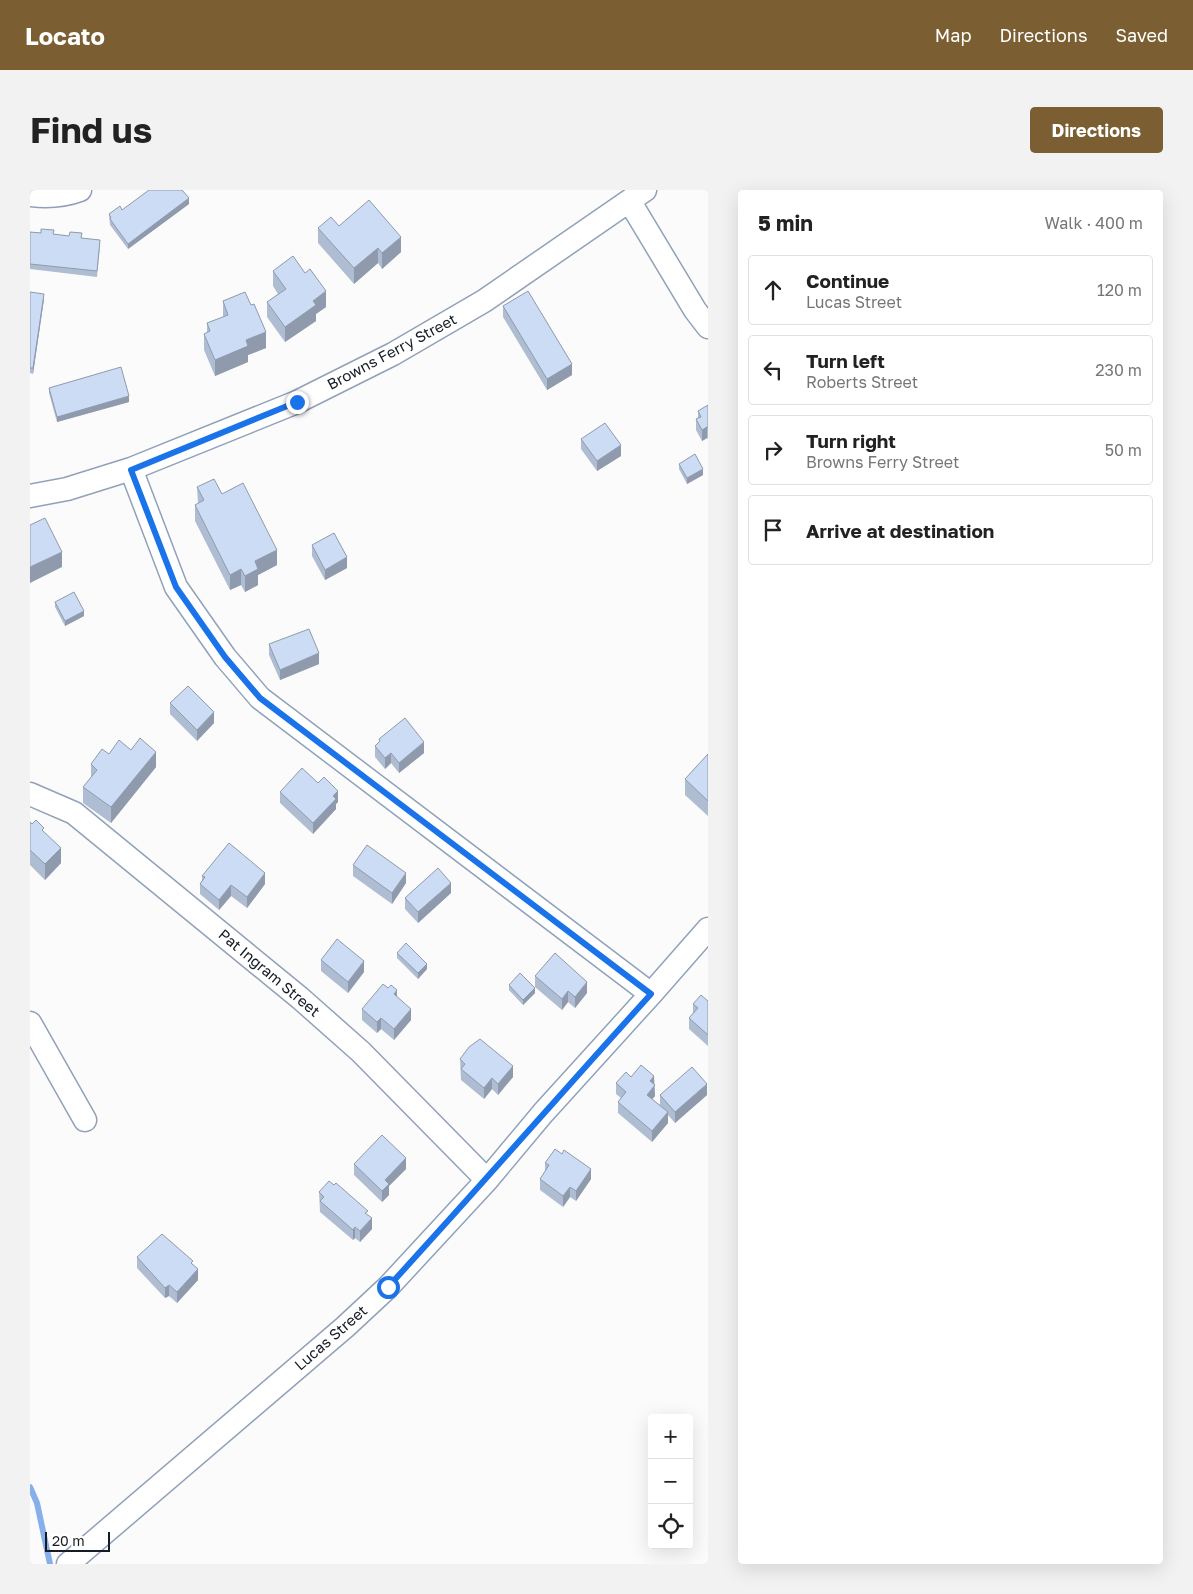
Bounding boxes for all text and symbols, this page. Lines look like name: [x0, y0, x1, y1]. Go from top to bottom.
text: Locato: [25, 21, 105, 50]
text: Map: [935, 24, 971, 46]
text: Directions: [999, 24, 1087, 46]
text: Saved: [1115, 24, 1168, 46]
button: Directions: [1030, 107, 1163, 153]
text: Find us: [30, 109, 152, 151]
text: 5 min: [758, 210, 813, 236]
text: Walk · 400 m: [1045, 213, 1143, 233]
text: Continue: [806, 269, 889, 292]
icon: ahead: [759, 276, 787, 304]
text: 120 m: [1097, 280, 1142, 300]
text: Lucas Street: [806, 292, 902, 312]
street label: Browns Ferry Street: [324, 309, 459, 393]
text: Turn left: [806, 349, 885, 372]
icon: left: [759, 356, 787, 384]
text: 230 m: [1095, 360, 1142, 380]
text: Roberts Street: [806, 372, 918, 392]
route end: [286, 391, 309, 414]
text: Turn right: [806, 429, 896, 452]
icon: right: [759, 436, 787, 464]
text: 50 m: [1105, 440, 1142, 460]
text: Browns Ferry Street: [806, 452, 959, 472]
icon: arrive: [759, 516, 787, 544]
text: Arrive at destination: [806, 519, 994, 542]
street label: Pat Ingram Street: [215, 925, 324, 1020]
route start: [377, 1276, 400, 1299]
street label: Lucas Street: [290, 1301, 370, 1374]
map controls: [648, 1414, 693, 1549]
button: +: [648, 1414, 693, 1459]
button: −: [648, 1459, 693, 1504]
button: locate: [648, 1504, 693, 1549]
scale bar: [45, 1529, 110, 1552]
text: 20 m: [52, 1532, 85, 1549]

